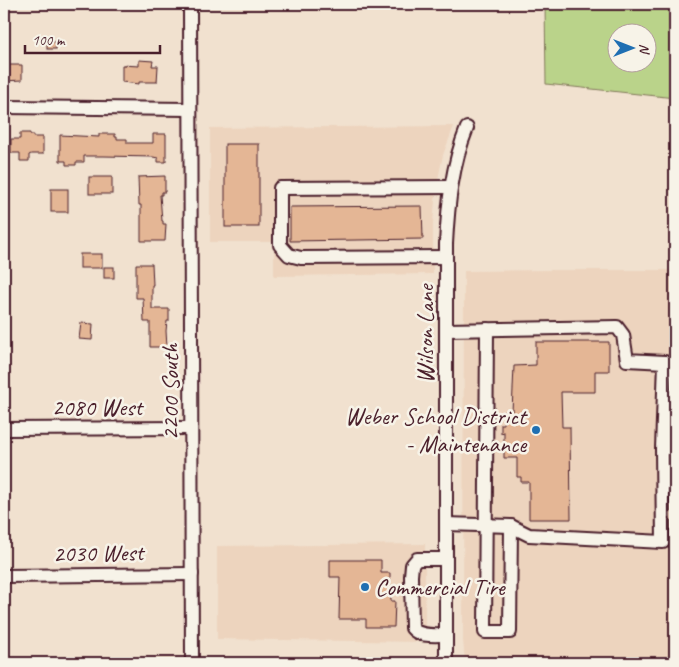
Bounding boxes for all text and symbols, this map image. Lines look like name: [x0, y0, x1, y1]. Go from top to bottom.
scale bar: [25, 22, 160, 54]
north arrow: [606, 22, 656, 72]
text: 100 m: [32, 31, 66, 50]
text: N: [636, 44, 653, 55]
street label: Wilson Lane: [410, 283, 440, 383]
street label: 2200 South: [155, 343, 185, 440]
street label: 2080 West: [52, 392, 144, 422]
place label: Weber School District - Maintenance: [345, 401, 528, 459]
marker: Weber School District - Maintenance: [530, 424, 542, 436]
street label: 2030 West: [53, 537, 146, 569]
place label: Commercial Tire: [375, 572, 507, 602]
marker: Commercial Tire: [359, 581, 371, 593]

